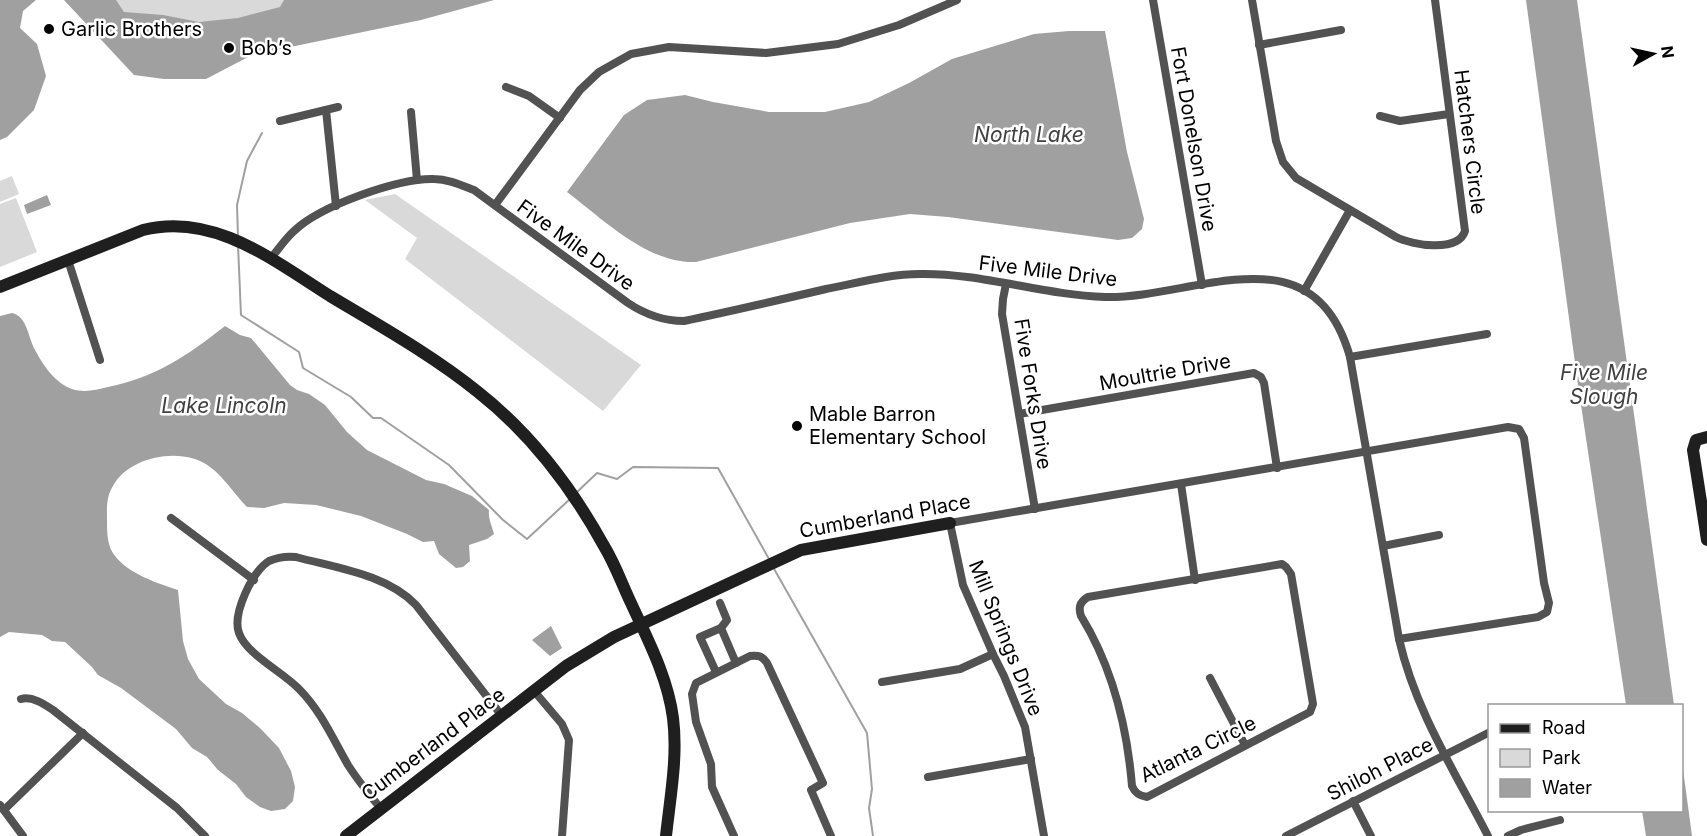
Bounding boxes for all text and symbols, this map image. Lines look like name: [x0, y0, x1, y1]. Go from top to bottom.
place label: Garlic Brothers: [61, 17, 202, 41]
marker: Garlic Brothers: [42, 22, 56, 36]
north arrow: [1623, 24, 1683, 84]
place label: Bob’s: [241, 36, 292, 60]
marker: Bob’s: [222, 41, 236, 55]
text: N: [1657, 44, 1679, 59]
street label: Fort Donelson Drive: [1166, 45, 1222, 233]
street label: Hatchers Circle: [1449, 68, 1491, 216]
water label: North Lake: [974, 122, 1084, 147]
street label: Five Mile Drive: [513, 194, 639, 296]
street label: Five Mile Drive: [977, 251, 1119, 291]
street label: Five Forks Drive: [1009, 317, 1057, 471]
street label: Moultrie Drive: [1097, 349, 1233, 395]
water label: Five Mile Slough: [1560, 360, 1648, 409]
water label: Lake Lincoln: [161, 393, 287, 418]
place label: Mable Barron Elementary School: [809, 402, 986, 449]
marker: Mable Barron Elementary School: [790, 419, 804, 433]
street label: Cumberland Place: [798, 489, 972, 543]
street label: Mill Springs Drive: [964, 557, 1048, 719]
street label: Cumberland Place: [357, 682, 509, 806]
legend: [1488, 704, 1683, 812]
street label: Atlanta Circle: [1136, 711, 1260, 787]
text: Road: [1542, 717, 1585, 738]
street label: Shiloh Place: [1323, 732, 1437, 806]
text: Park: [1542, 747, 1581, 768]
text: Water: [1542, 777, 1592, 798]

